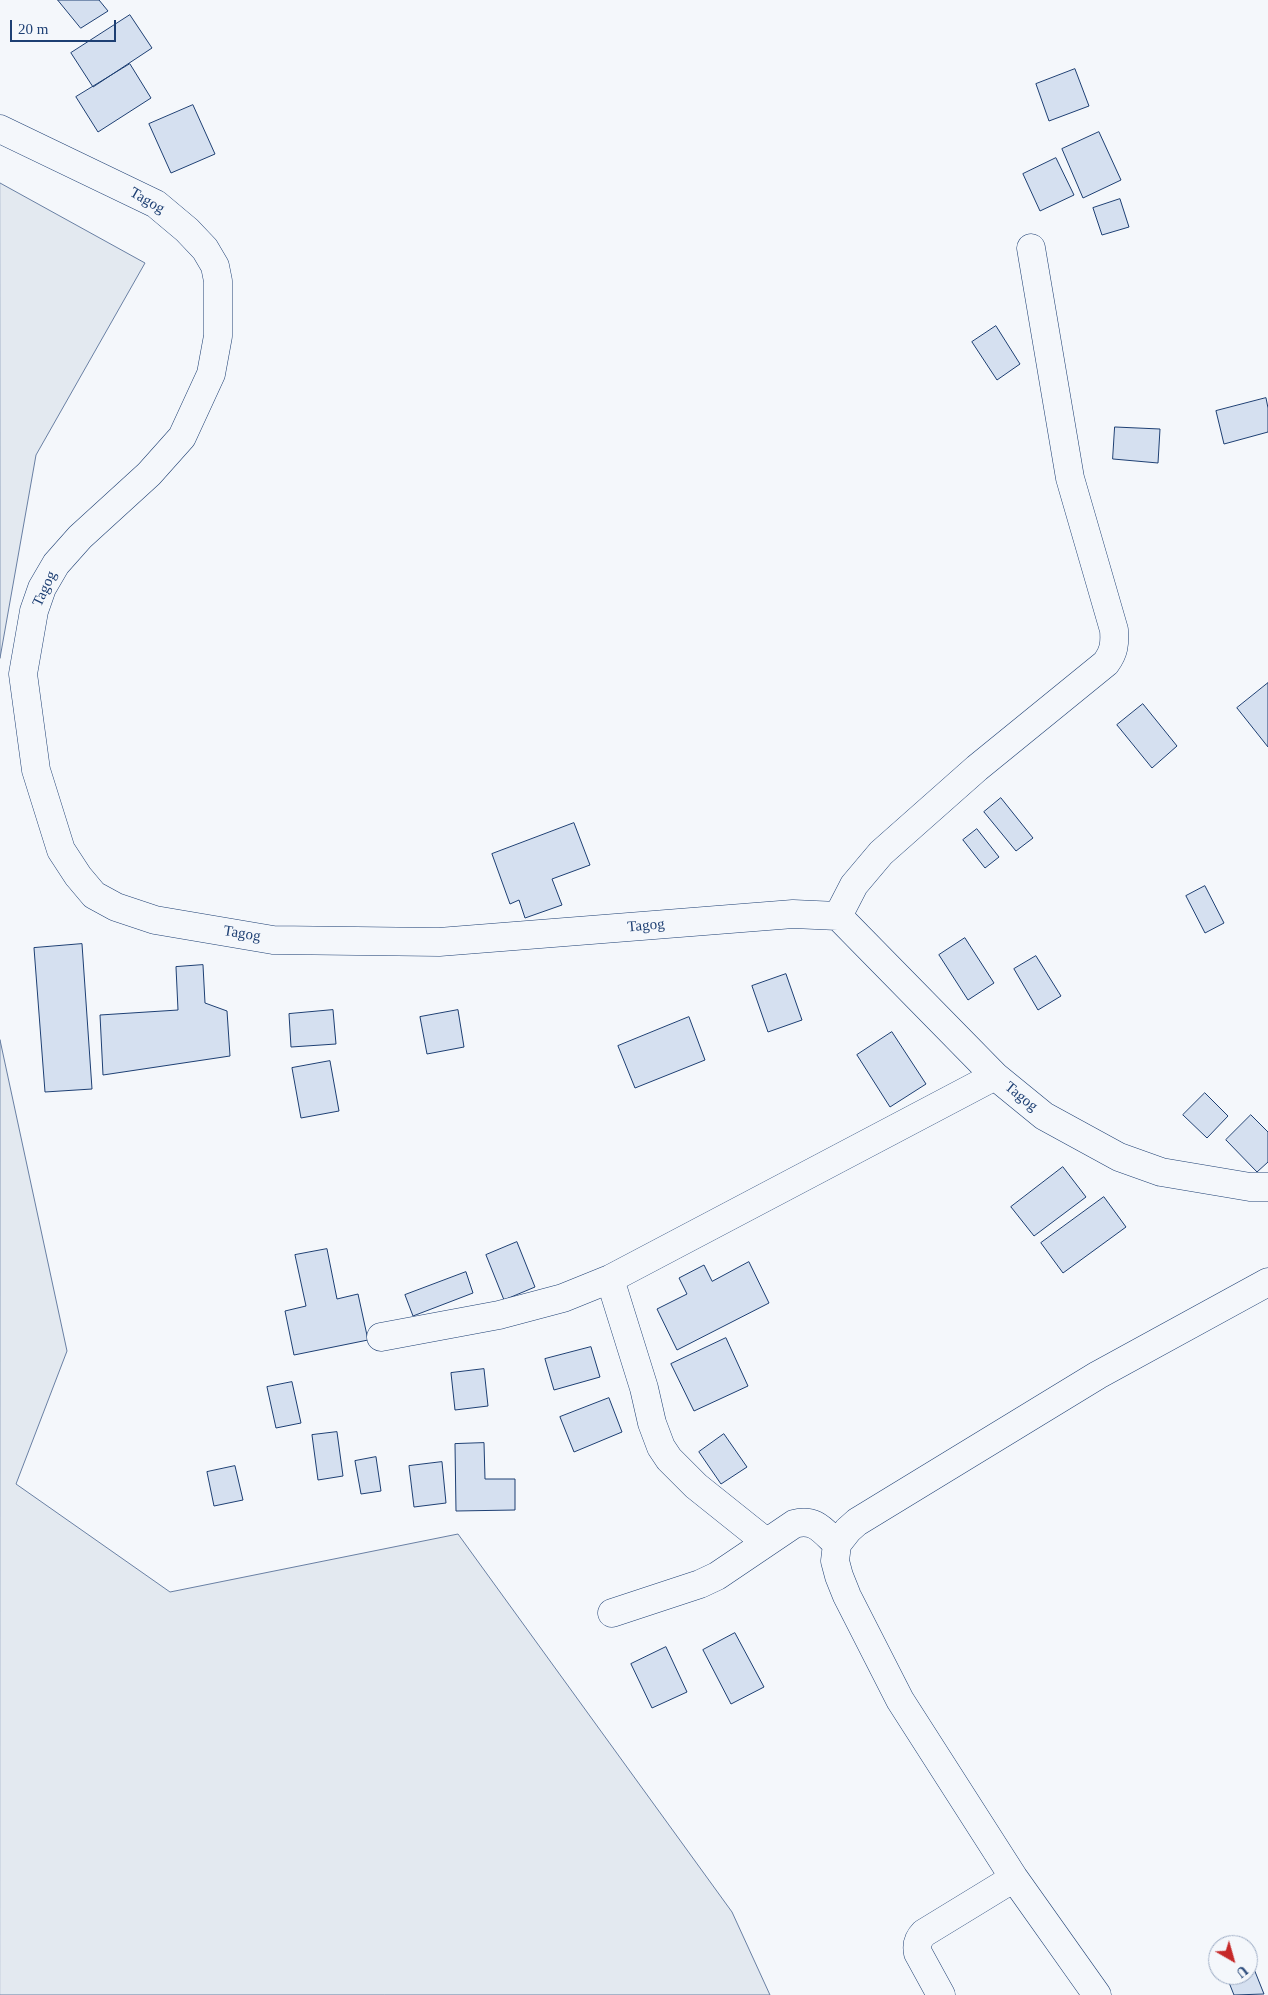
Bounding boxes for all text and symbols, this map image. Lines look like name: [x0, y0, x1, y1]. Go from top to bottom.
scale bar: [12, 10, 119, 42]
text: 20 m: [18, 21, 48, 37]
street label: Tagog: [126, 184, 168, 218]
street label: Tagog: [29, 568, 61, 610]
street label: Tagog: [627, 915, 665, 937]
street label: Tagog: [222, 922, 262, 946]
street label: Tagog: [1001, 1078, 1041, 1116]
north arrow: [1208, 1935, 1258, 1985]
text: U: [1233, 1962, 1251, 1980]

